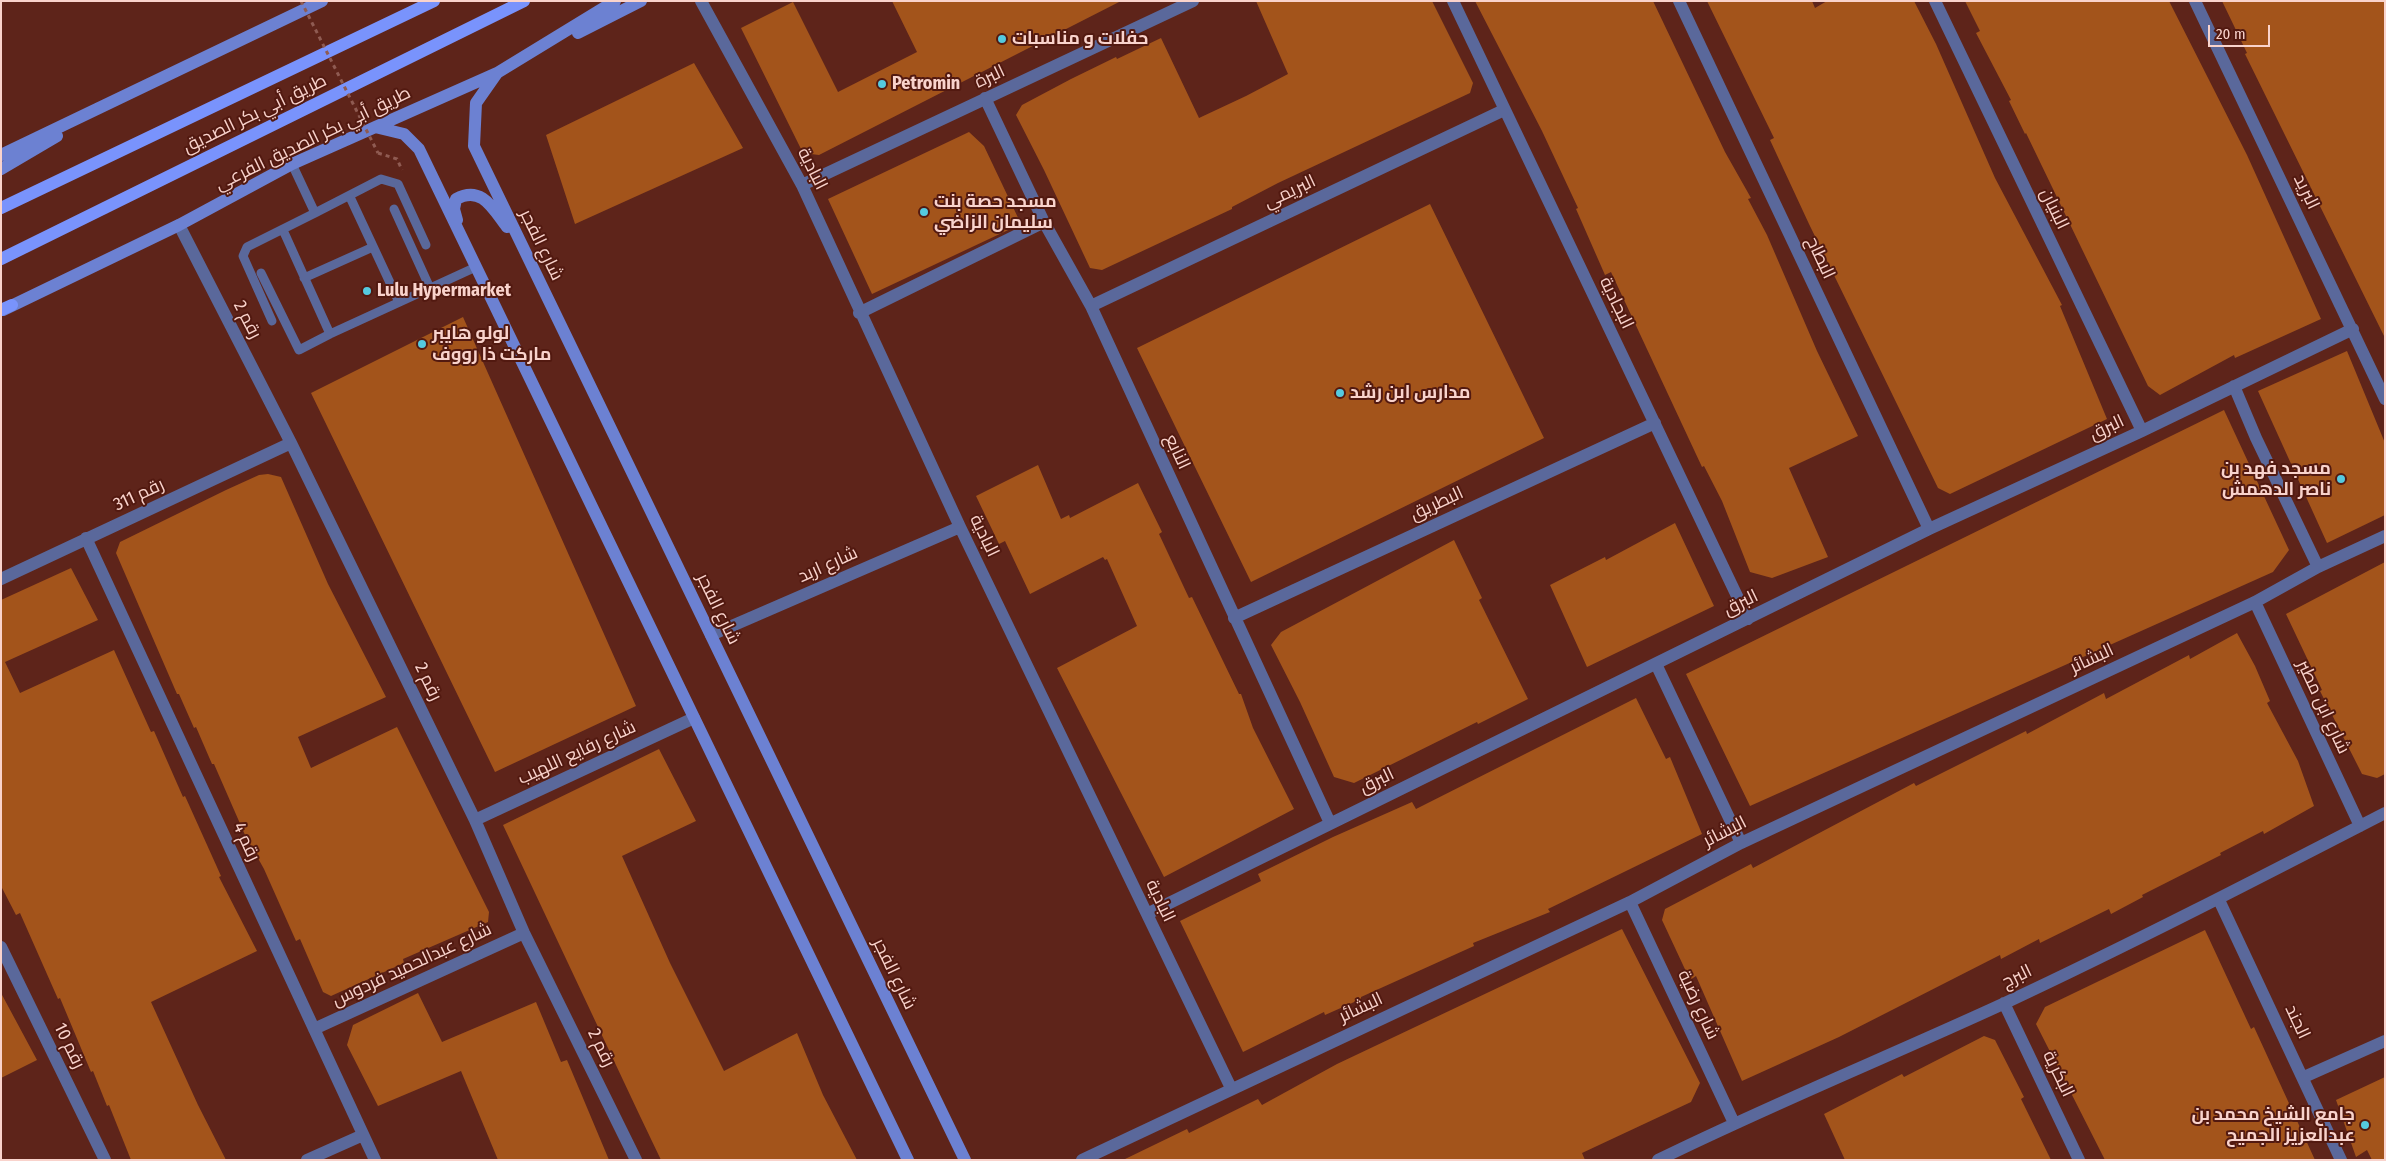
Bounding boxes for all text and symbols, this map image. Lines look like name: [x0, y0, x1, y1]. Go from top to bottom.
scale bar: [2211, 15, 2274, 47]
text: 20 m: [2216, 25, 2246, 43]
place label: حفلات و مناسبات: [1012, 28, 1148, 50]
marker: حفلات و مناسبات: [996, 33, 1008, 45]
street label: البرة: [971, 61, 1009, 93]
street label: طريق أبي بكر الصديق: [180, 70, 330, 158]
place label: Petromin: [892, 73, 960, 95]
marker: Petromin: [876, 78, 888, 90]
street label: طريق أبي بكر الصديق الفرعي: [212, 82, 414, 196]
street label: البادية: [792, 144, 832, 194]
street label: البريمي: [1261, 171, 1319, 213]
street label: البريد: [2288, 171, 2324, 213]
street label: البنيان: [2035, 185, 2073, 233]
place label: مسجد حصة بنت سليمان الزاضي: [934, 191, 1057, 233]
street label: شارع الفجر: [514, 206, 568, 284]
marker: مسجد حصة بنت سليمان الزاضي: [918, 206, 930, 218]
street label: البطاح: [1801, 233, 1839, 283]
street label: البجادية: [1594, 273, 1638, 333]
place label: Lulu Hypermarket: [377, 280, 511, 302]
marker: Lulu Hypermarket: [361, 285, 373, 297]
street label: رقم 2: [228, 297, 266, 343]
place label: لولو هايبر ماركت ذا رووف: [432, 323, 551, 366]
marker: لولو هايبر ماركت ذا رووف: [416, 338, 428, 350]
place label: مدارس ابن رشد: [1350, 382, 1470, 404]
marker: مدارس ابن رشد: [1334, 387, 1346, 399]
street label: البرق: [2086, 411, 2128, 445]
street label: النابع: [1159, 431, 1195, 473]
place label: مسجد فهد بن ناصر الدهمش: [2221, 458, 2331, 500]
marker: مسجد فهد بن ناصر الدهمش: [2335, 473, 2347, 485]
street label: رقم 311: [110, 474, 168, 516]
street label: البطريق: [1407, 482, 1467, 526]
street label: البادية: [965, 511, 1003, 561]
street label: شارع اربد: [795, 542, 861, 588]
street label: شارع الفجر: [691, 570, 745, 648]
street label: البرق: [1720, 585, 1762, 621]
street label: البشائر: [2067, 639, 2117, 679]
street label: شارع ابن مطير: [2292, 657, 2354, 757]
street label: رقم 2: [410, 659, 446, 705]
street label: شارع رفايع اللهيب: [515, 716, 639, 790]
street label: البرق: [1356, 763, 1398, 799]
street label: البشائر: [1700, 812, 1750, 852]
street label: رقم 4: [228, 819, 264, 865]
street label: البادية: [1141, 876, 1179, 926]
street label: شارع عبدالحميد فردوس: [329, 919, 495, 1011]
street label: شارع الفجر: [867, 935, 921, 1013]
street label: البرج: [1998, 961, 2036, 993]
street label: شارع رضية: [1673, 967, 1723, 1043]
street label: البشائر: [1336, 988, 1386, 1028]
street label: الجند: [2280, 1001, 2314, 1043]
street label: رقم 10: [49, 1020, 89, 1072]
street label: رقم 2: [583, 1025, 619, 1071]
street label: البكرية: [2038, 1047, 2078, 1101]
place label: جامع الشيخ محمد بن عبدالعزيز الجميح: [2191, 1104, 2355, 1146]
marker: جامع الشيخ محمد بن عبدالعزيز الجميح: [2359, 1119, 2371, 1131]

